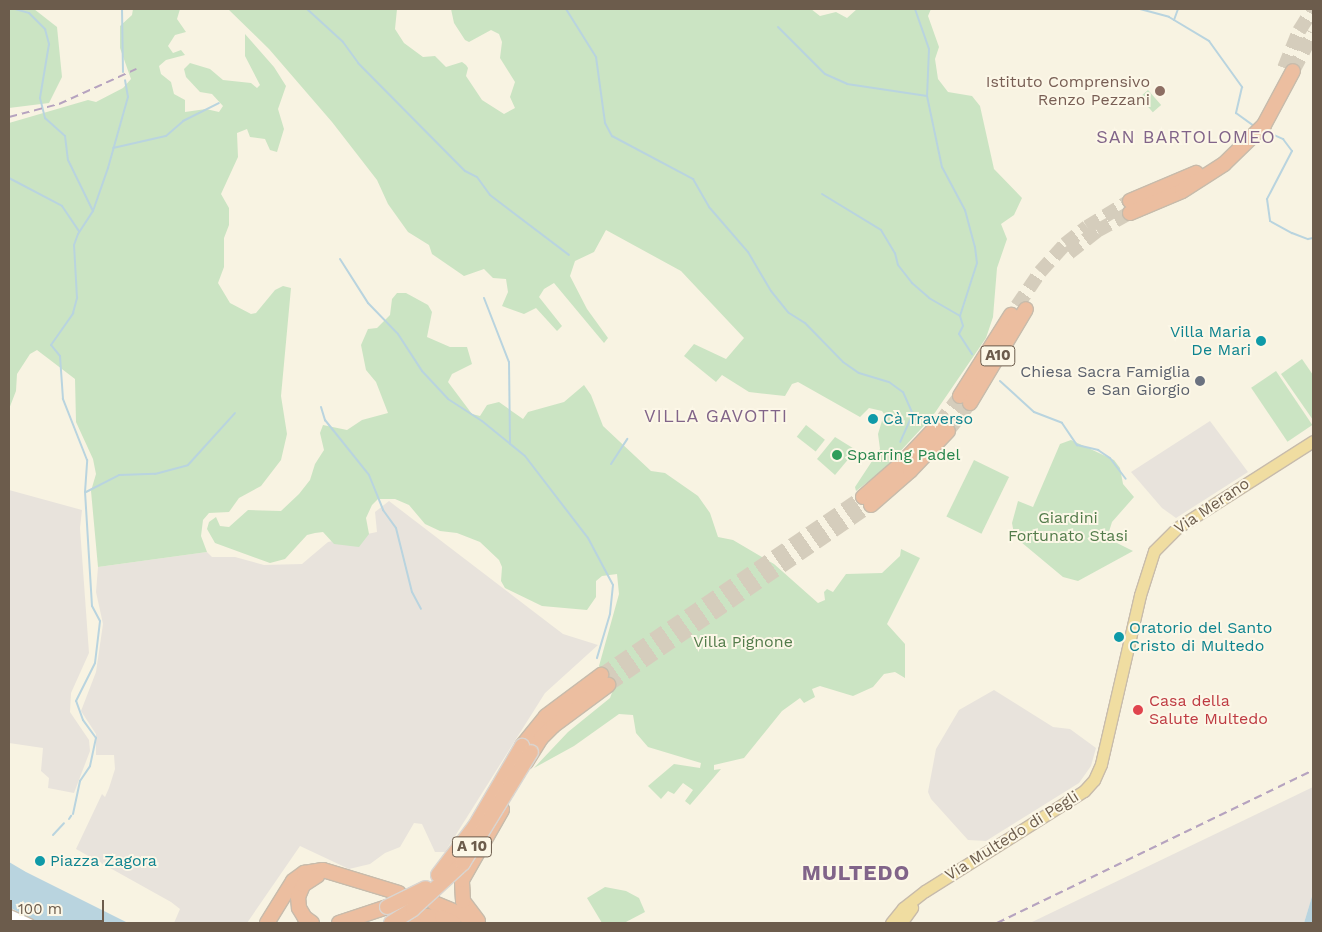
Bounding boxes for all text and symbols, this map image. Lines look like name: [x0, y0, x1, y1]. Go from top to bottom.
place label: Istituto Comprensivo Renzo Pezzani: [986, 72, 1150, 110]
marker: Istituto Comprensivo Renzo Pezzani: [1154, 85, 1166, 97]
district label: SAN BARTOLOMEO: [1095, 126, 1277, 148]
place label: Villa Maria De Mari: [1170, 322, 1251, 360]
marker: Villa Maria De Mari: [1255, 335, 1267, 347]
road number: A10: [979, 344, 1017, 368]
place label: Chiesa Sacra Famiglia e San Giorgio: [1020, 362, 1190, 400]
marker: Chiesa Sacra Famiglia e San Giorgio: [1194, 375, 1206, 387]
district label: VILLA GAVOTTI: [642, 405, 790, 427]
place label: Cà Traverso: [883, 409, 974, 429]
marker: Cà Traverso: [867, 413, 879, 425]
place label: Sparring Padel: [847, 445, 960, 465]
marker: Sparring Padel: [831, 449, 843, 461]
street label: Via Merano: [1171, 474, 1253, 538]
park label: Giardini Fortunato Stasi: [1008, 508, 1128, 546]
place label: Oratorio del Santo Cristo di Multedo: [1129, 618, 1273, 656]
marker: Oratorio del Santo Cristo di Multedo: [1113, 631, 1125, 643]
park label: Villa Pignone: [693, 632, 793, 652]
place label: Casa della Salute Multedo: [1149, 691, 1268, 729]
marker: Casa della Salute Multedo: [1131, 703, 1145, 717]
street label: Via Multedo di Pegli: [941, 787, 1083, 885]
road number: A 10: [451, 834, 493, 860]
place label: Piazza Zagora: [50, 851, 157, 871]
marker: Piazza Zagora: [34, 855, 46, 867]
district label: MULTEDO: [801, 860, 911, 886]
scale bar: [12, 890, 106, 922]
text: 100 m: [18, 900, 62, 918]

